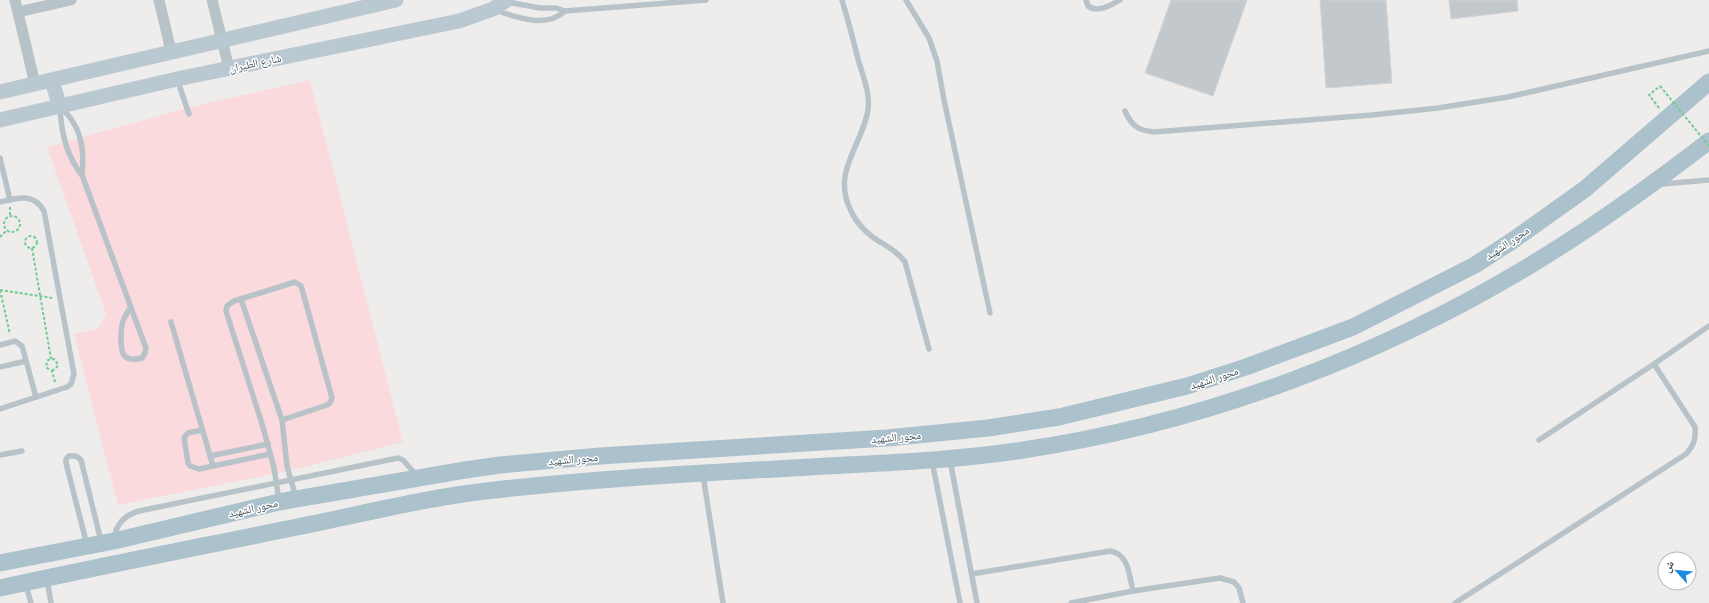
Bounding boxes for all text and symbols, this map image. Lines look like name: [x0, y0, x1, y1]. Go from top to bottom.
street label: شارع الطيران: [228, 51, 282, 75]
street label: محور الشهيد: [1482, 223, 1531, 262]
street label: محور الشهيد: [1188, 364, 1240, 392]
street label: محور الشهيد: [870, 428, 921, 445]
street label: محور الشهيد: [547, 450, 598, 467]
street label: محور الشهيد: [227, 496, 279, 520]
north arrow: [1657, 551, 1697, 591]
text: ش: [1659, 558, 1678, 575]

